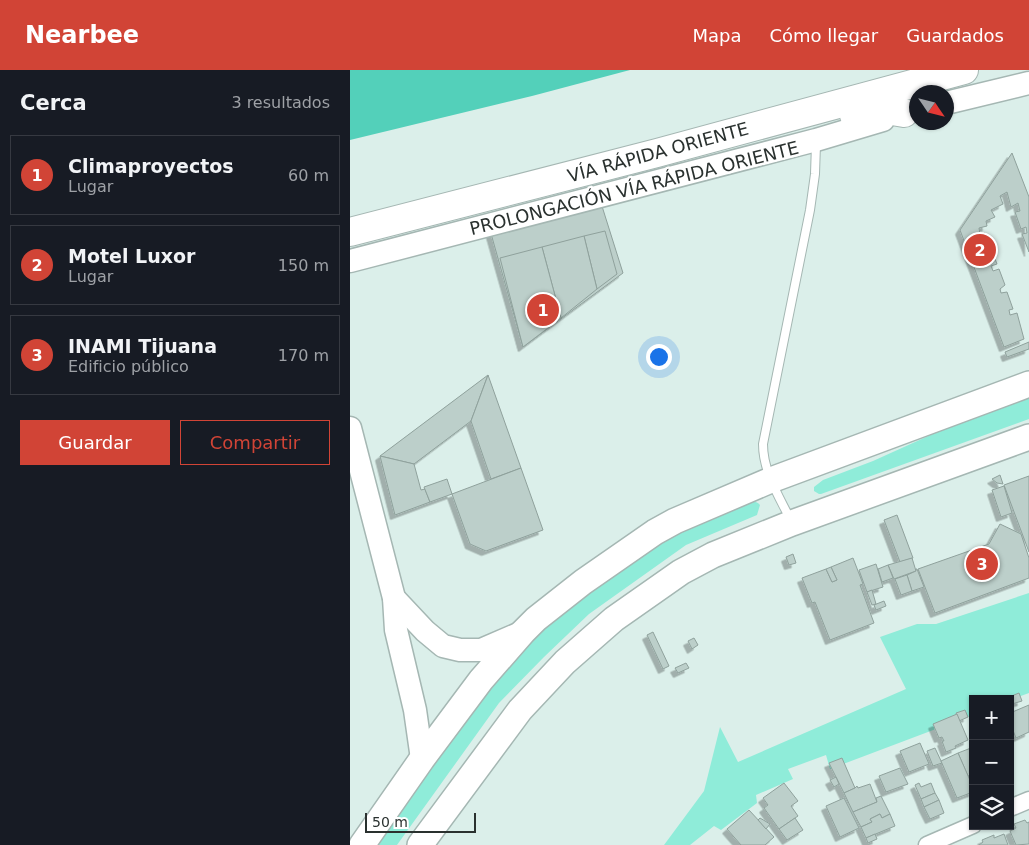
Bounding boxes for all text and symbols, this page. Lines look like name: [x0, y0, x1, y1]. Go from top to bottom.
text: Nearbee: [25, 21, 139, 49]
text: Mapa: [692, 25, 741, 46]
text: Cómo llegar: [769, 25, 878, 46]
text: Guardados: [906, 25, 1004, 46]
north arrow: [909, 85, 954, 130]
text: Cerca: [20, 91, 87, 115]
text: 3 resultados: [231, 93, 330, 112]
street label: VÍA RÁPIDA ORIENTE: [565, 118, 751, 186]
street label: PROLONGACIÓN VÍA RÁPIDA ORIENTE: [467, 137, 801, 239]
text: Climaproyectos: [68, 155, 234, 177]
text: 1: [31, 166, 43, 185]
text: 60 m: [288, 166, 329, 185]
text: Lugar: [68, 177, 113, 196]
pin: 2: [964, 231, 996, 269]
text: Motel Luxor: [68, 245, 195, 267]
text: 2: [31, 256, 43, 275]
text: 150 m: [278, 256, 329, 275]
text: Lugar: [68, 267, 113, 286]
pin: 1: [527, 291, 559, 329]
text: INAMI Tijuana: [68, 335, 217, 357]
your location: [646, 344, 672, 370]
text: 3: [31, 346, 43, 365]
text: 170 m: [278, 346, 329, 365]
text: Edificio público: [68, 357, 189, 376]
button: Guardar: [20, 420, 170, 465]
button: Compartir: [180, 420, 330, 465]
pin: 3: [966, 545, 998, 583]
map controls: [969, 695, 1014, 830]
button: +: [969, 695, 1014, 740]
button: −: [969, 740, 1014, 785]
button: layers: [969, 785, 1014, 830]
scale bar: [365, 810, 476, 833]
text: 50 m: [372, 814, 408, 830]

